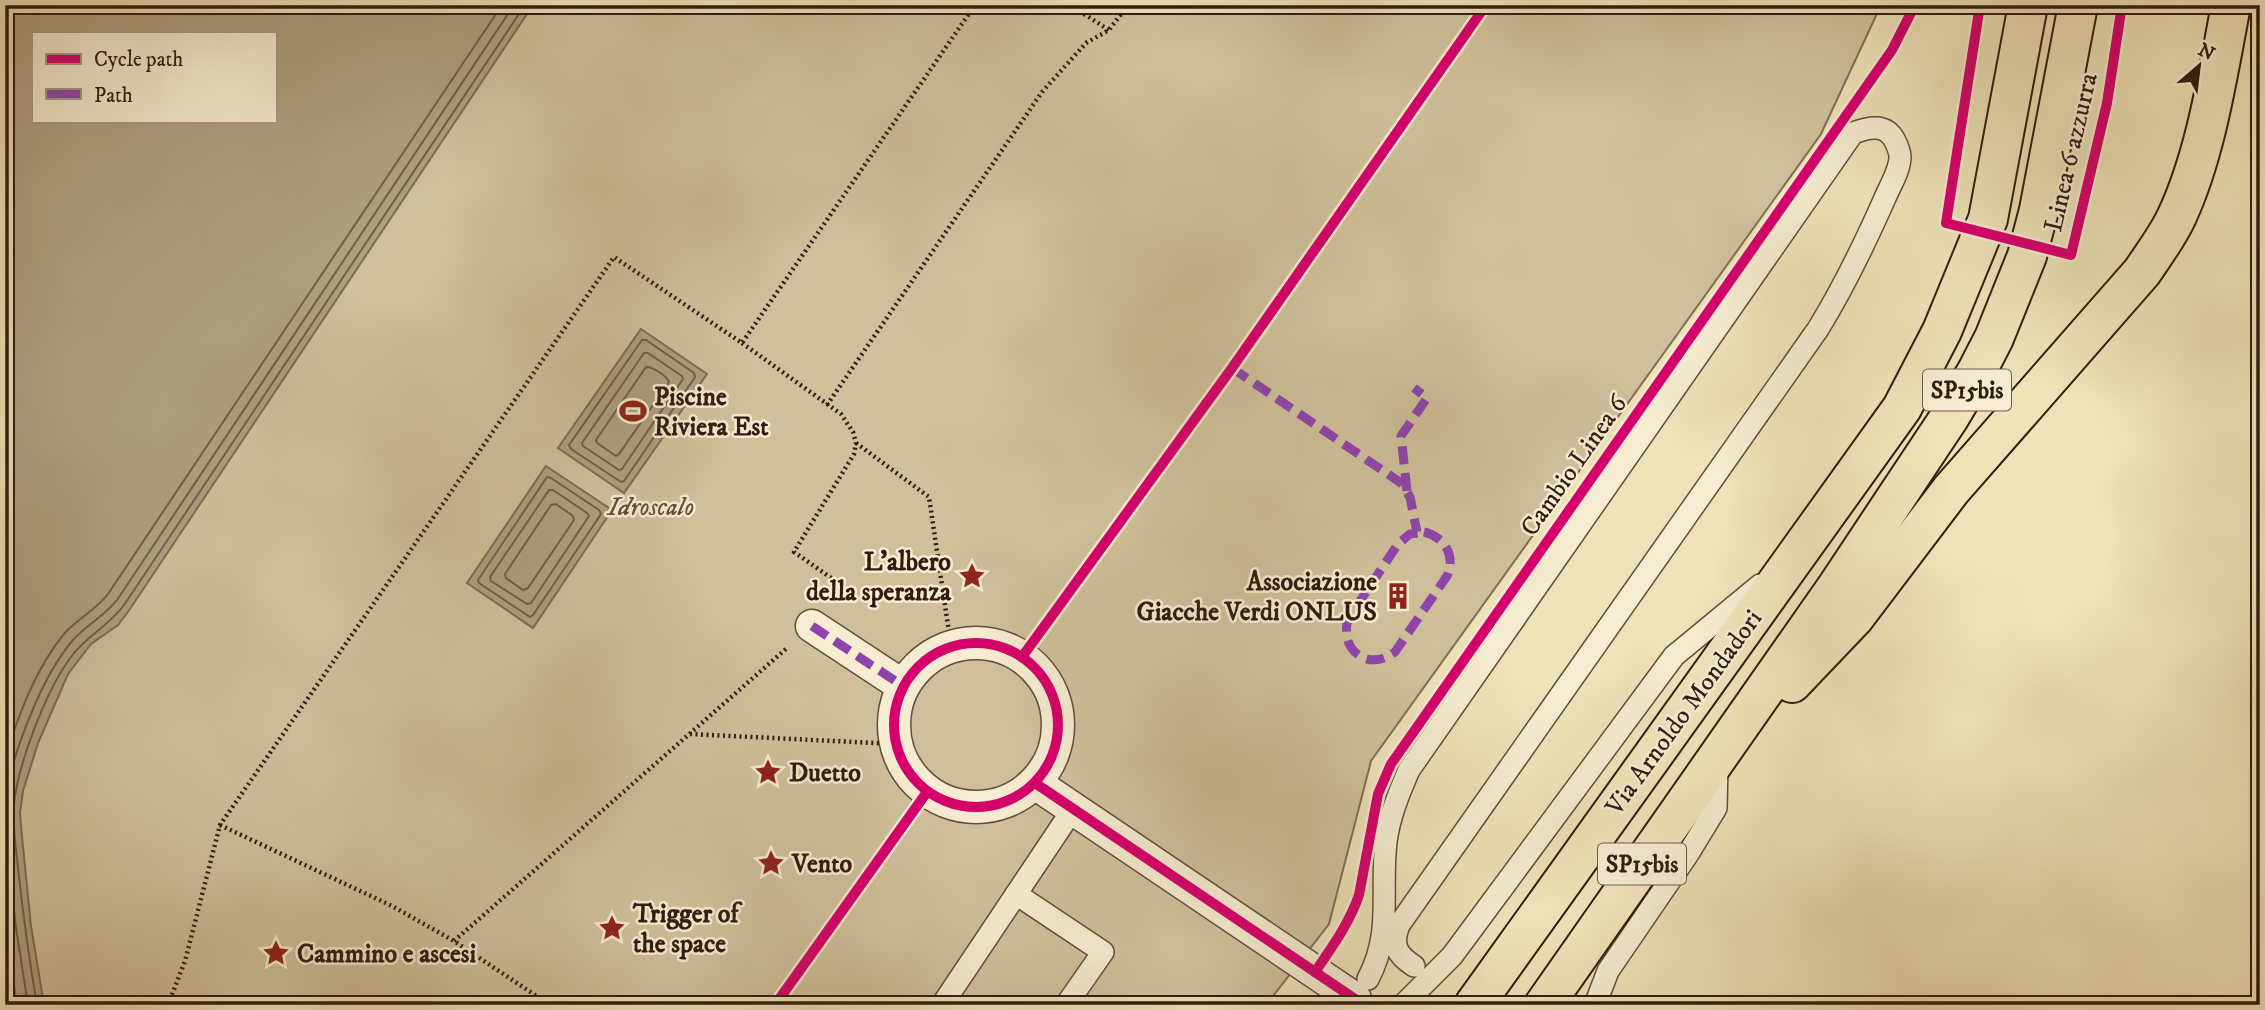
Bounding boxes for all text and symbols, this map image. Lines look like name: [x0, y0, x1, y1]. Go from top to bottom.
legend: [32, 32, 276, 122]
north arrow: [2164, 32, 2234, 102]
text: N: [2194, 38, 2219, 66]
text: Cycle path: [94, 47, 183, 73]
street label: Linea 6 azzurra: [2037, 70, 2106, 235]
text: Path: [94, 83, 133, 109]
road number: SP15bis: [1923, 370, 2011, 410]
place label: Piscine Riviera Est: [654, 381, 769, 444]
street label: Cambio Linea 6: [1513, 388, 1636, 543]
sports icon: Piscine Riviera Est: [618, 396, 648, 426]
park label: Idroscalo: [606, 491, 694, 524]
place label: L'albero della speranza: [806, 546, 952, 609]
place icon: L'albero della speranza: [957, 561, 987, 591]
place label: Associazione Giacche Verdi ONLUS: [1136, 566, 1377, 629]
building icon: Associazione Giacche Verdi ONLUS: [1383, 581, 1413, 611]
street label: Via Arnoldo Mondadori: [1598, 604, 1770, 823]
place icon: Duetto: [753, 757, 783, 787]
place label: Duetto: [789, 757, 861, 790]
road number: SP15bis: [1598, 844, 1686, 884]
place icon: Vento: [756, 848, 786, 878]
place label: Vento: [791, 848, 853, 881]
place label: Trigger of the space: [632, 898, 743, 961]
place icon: Trigger of the space: [597, 913, 627, 943]
place icon: Cammino e ascesi: [261, 938, 291, 968]
place label: Cammino e ascesi: [297, 938, 477, 971]

